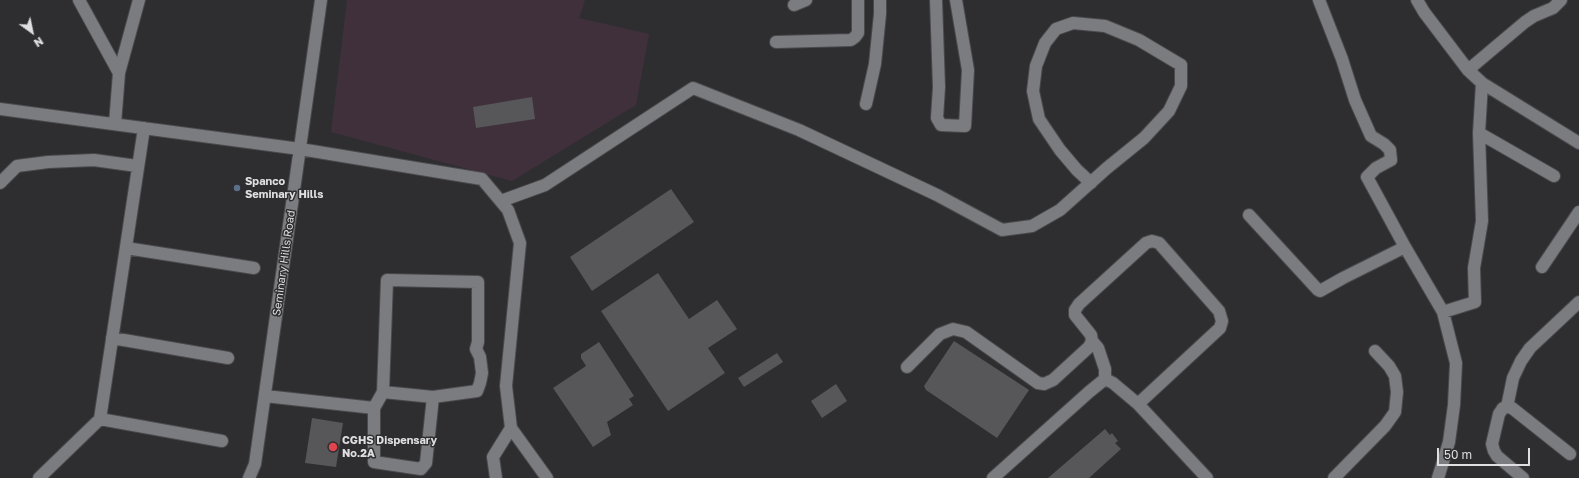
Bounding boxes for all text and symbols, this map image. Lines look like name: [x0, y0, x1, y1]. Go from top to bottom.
north arrow: [12, 12, 52, 52]
text: N: [32, 35, 46, 50]
place label: Spanco Seminary Hills: [245, 175, 323, 201]
marker: Spanco Seminary Hills: [232, 183, 242, 193]
street label: Seminary Hills Road: [270, 209, 298, 317]
place label: CGHS Dispensary No.2A: [342, 434, 437, 460]
scale bar: [1439, 440, 1532, 466]
marker: CGHS Dispensary No.2A: [327, 441, 339, 453]
text: 50 m: [1444, 447, 1472, 462]

